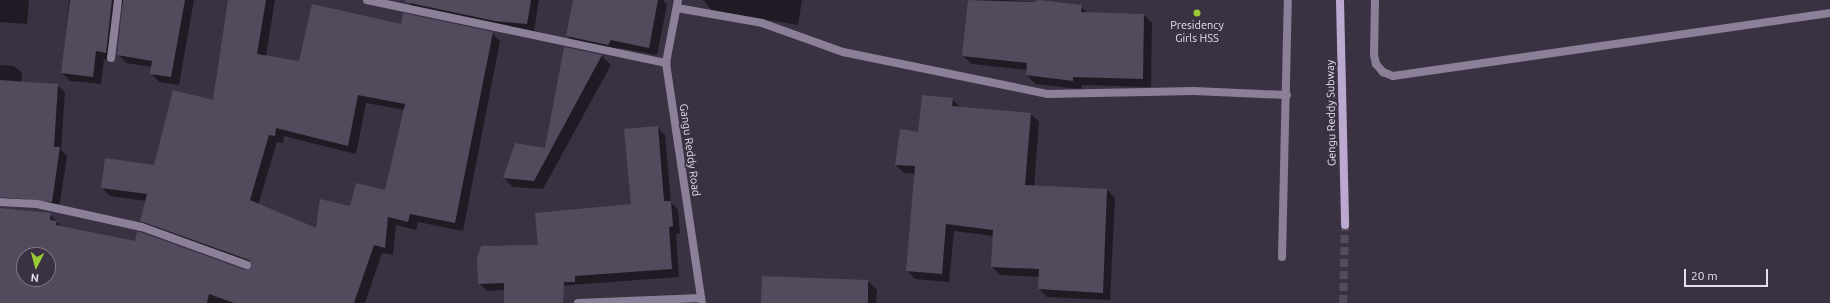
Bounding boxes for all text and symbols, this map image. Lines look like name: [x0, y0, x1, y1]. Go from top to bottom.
marker: Presidency Girls HSS: [1192, 8, 1202, 18]
place label: Presidency Girls HSS: [1170, 19, 1224, 45]
street label: Gengu Reddy Subway: [1323, 60, 1339, 166]
street label: Gangu Reddy Road: [677, 103, 703, 197]
north arrow: [16, 247, 56, 287]
scale bar: [1686, 261, 1770, 287]
text: 20 m: [1691, 269, 1718, 282]
text: N: [30, 272, 40, 284]

